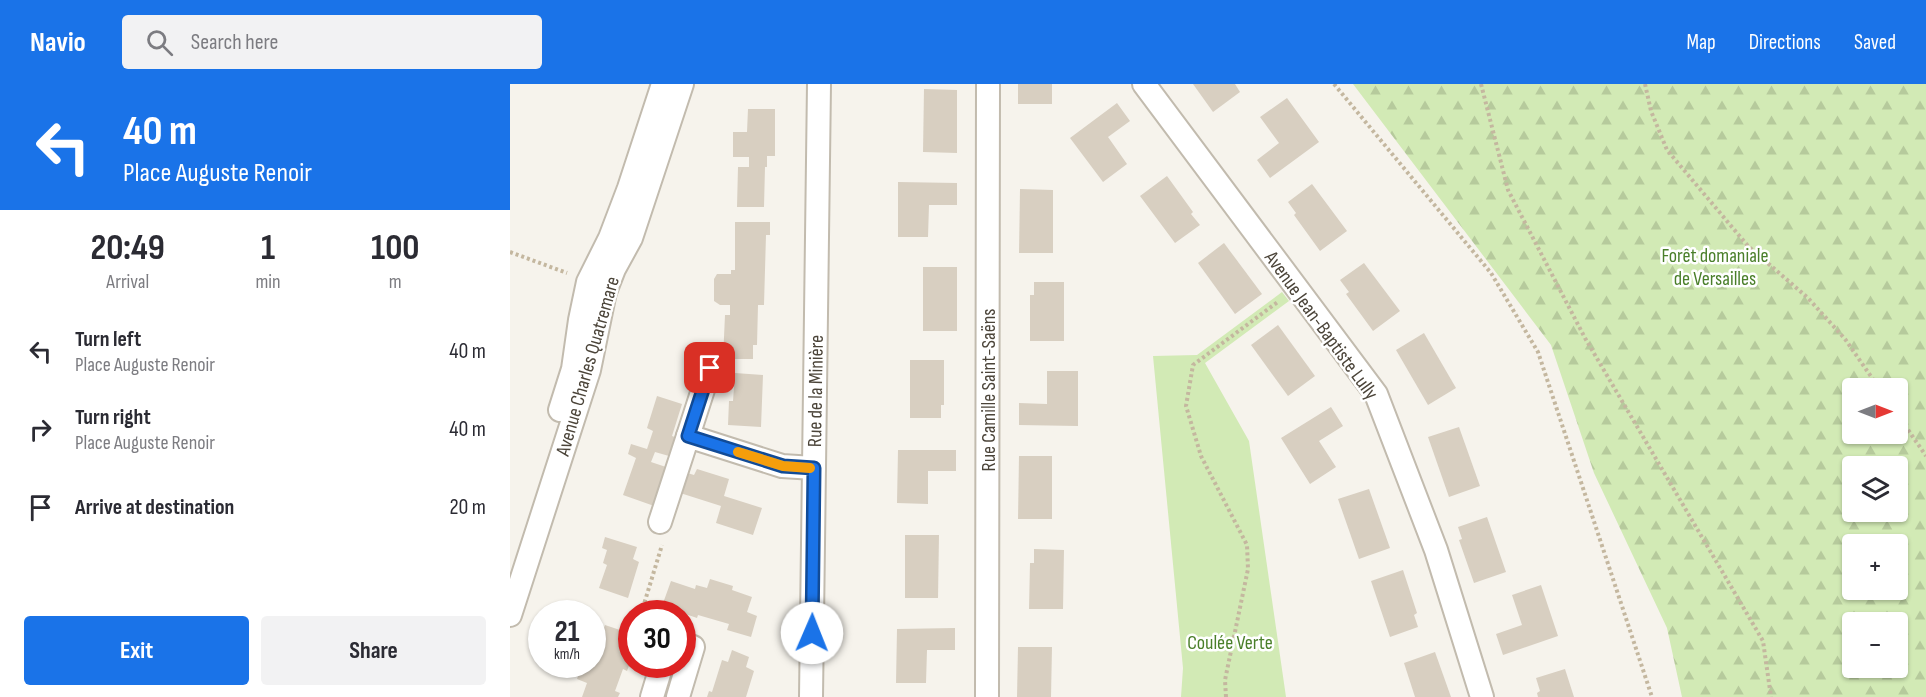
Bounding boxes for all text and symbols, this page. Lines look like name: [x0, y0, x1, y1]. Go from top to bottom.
search box: [122, 15, 542, 69]
text: Navio: [30, 26, 86, 59]
icon: search: [143, 26, 176, 59]
text: Search here: [191, 29, 278, 56]
text: Map: [1686, 30, 1716, 55]
text: Directions: [1749, 30, 1821, 55]
text: Saved: [1854, 30, 1896, 55]
text: 40 m: [123, 106, 197, 157]
icon: left: [24, 108, 102, 186]
text: Place Auguste Renoir: [123, 157, 312, 189]
text: 20:49: [91, 227, 165, 270]
text: 1: [261, 227, 275, 270]
text: 100: [371, 227, 419, 270]
park label: Forêt domaniale de Versailles: [1661, 244, 1769, 291]
street label: Avenue Jean-Baptiste Lully: [1259, 246, 1383, 405]
text: Arrival: [106, 270, 149, 294]
text: min: [255, 270, 281, 294]
text: m: [389, 270, 402, 294]
street label: Avenue Charles Quatremare: [551, 274, 625, 460]
street label: Rue Camille Saint-Saëns: [977, 308, 1001, 472]
text: Turn left: [75, 326, 141, 353]
icon: left: [24, 335, 57, 368]
street label: Rue de la Minière: [803, 335, 829, 447]
text: 40 m: [449, 338, 486, 365]
pin: [684, 342, 735, 393]
icon: arrive: [693, 351, 726, 384]
text: Place Auguste Renoir: [75, 353, 215, 377]
north arrow: [1842, 378, 1908, 444]
map controls: [1842, 378, 1908, 678]
text: Turn right: [75, 404, 151, 431]
icon: right: [24, 413, 57, 446]
text: 40 m: [449, 416, 486, 443]
text: Place Auguste Renoir: [75, 431, 215, 455]
button: layers: [1842, 456, 1908, 522]
icon: arrive: [24, 491, 57, 524]
text: Arrive at destination: [75, 494, 234, 521]
text: 20 m: [450, 494, 486, 521]
button: +: [1842, 534, 1908, 600]
speed limit sign: 30: [618, 600, 696, 678]
position arrow: [780, 601, 844, 665]
button: −: [1842, 612, 1908, 678]
text: 21: [555, 614, 579, 650]
button: Exit: [24, 616, 249, 685]
button: Share: [261, 616, 486, 685]
park label: Coulée Verte: [1187, 631, 1273, 655]
text: km/h: [554, 645, 580, 664]

